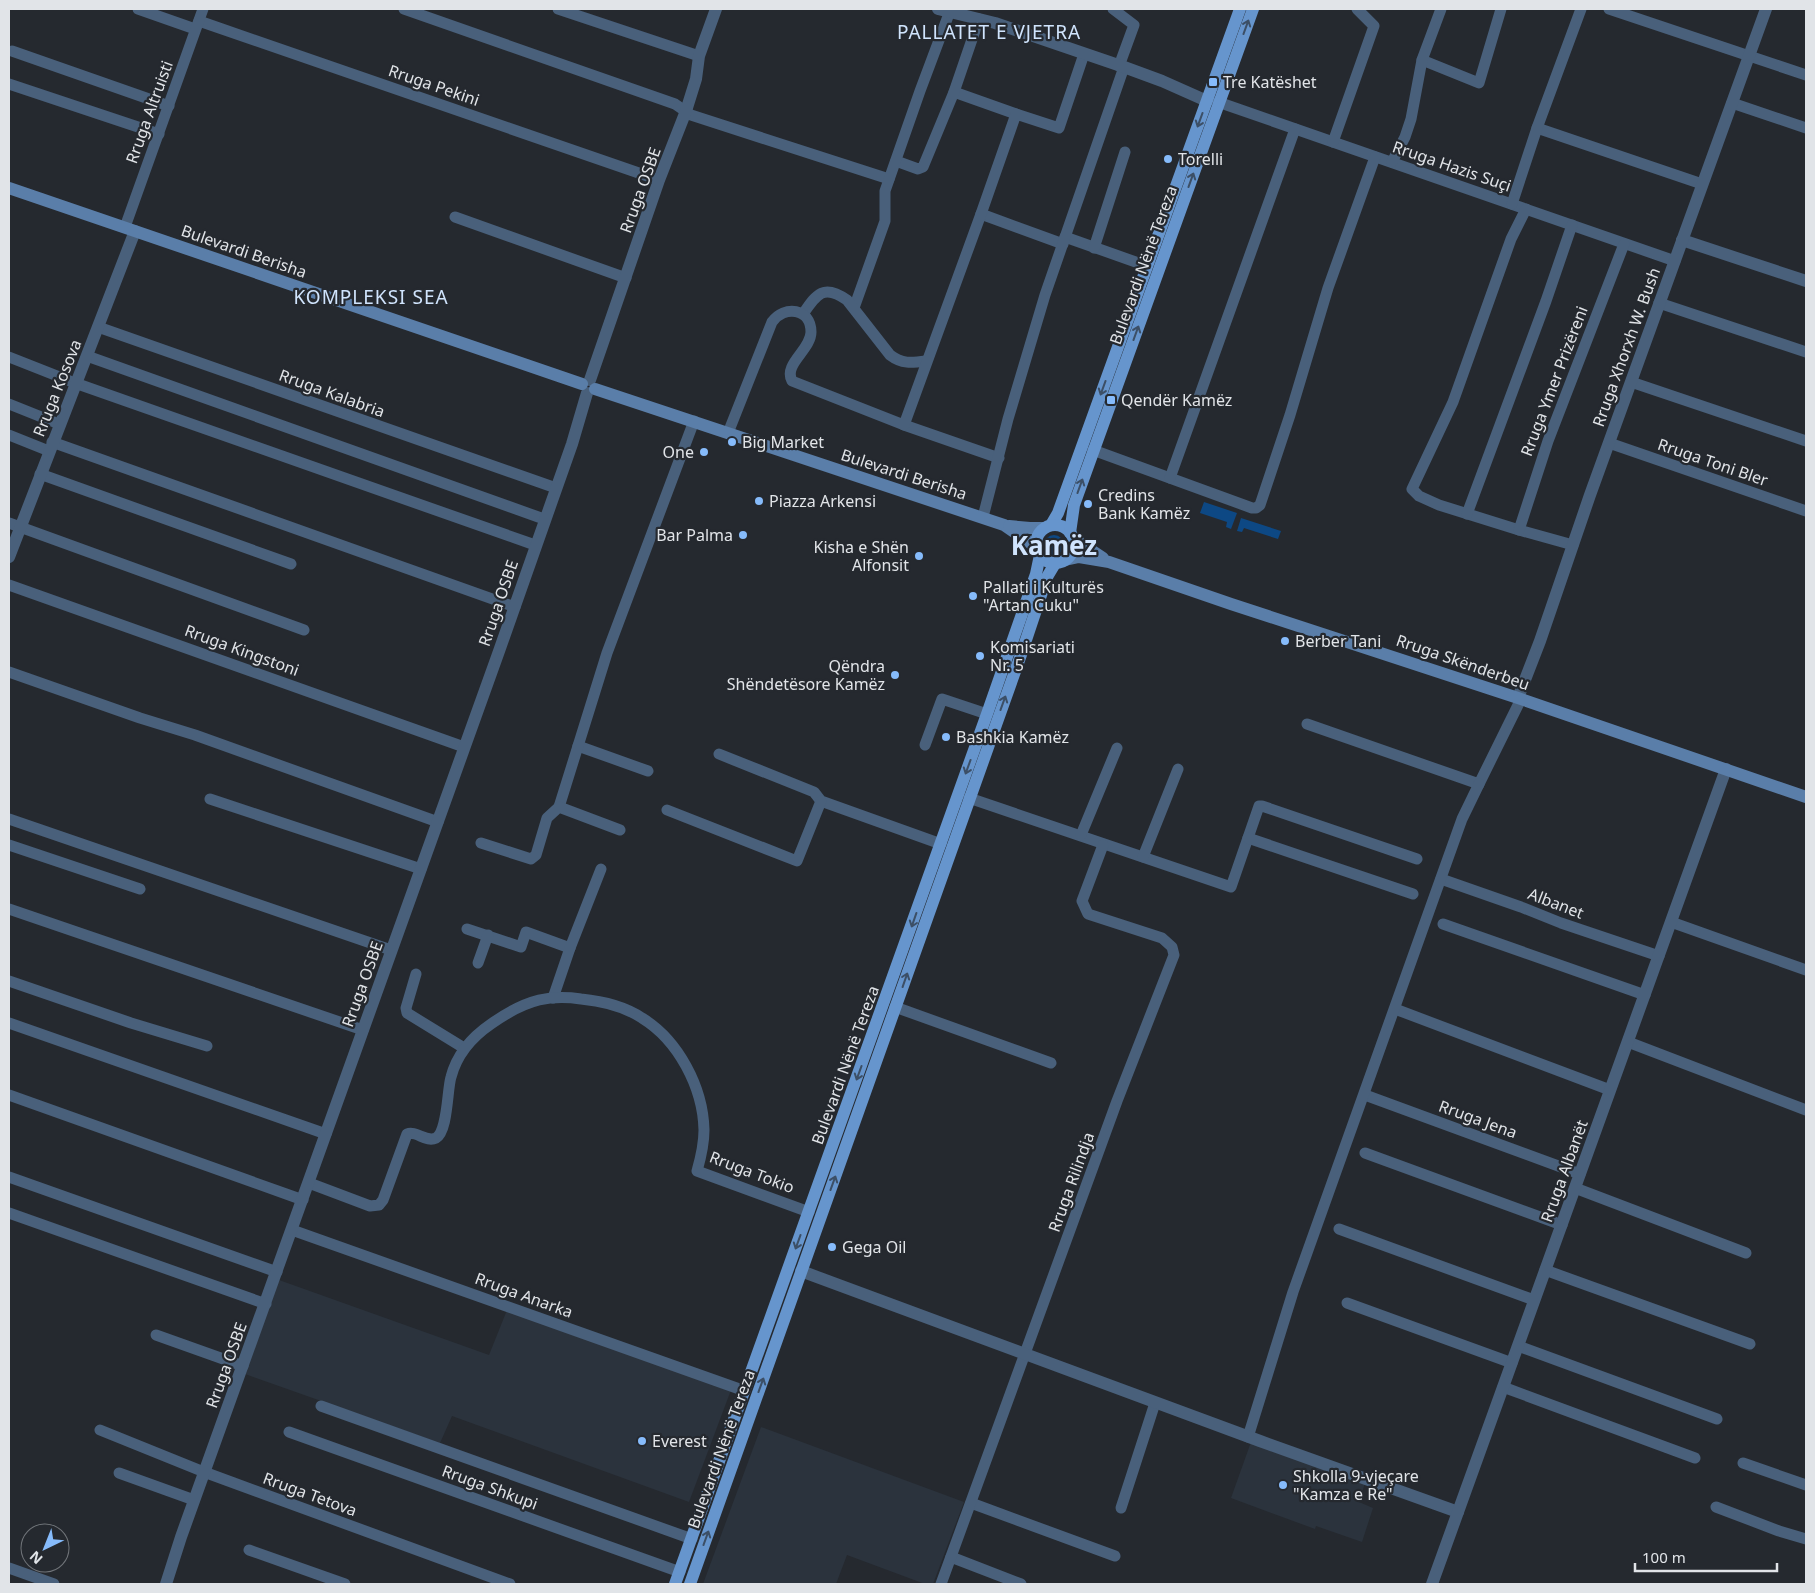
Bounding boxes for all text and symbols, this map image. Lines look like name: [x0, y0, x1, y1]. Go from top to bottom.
district label: PALLATET E VJETRA: [897, 19, 1081, 45]
one-way arrow: [1242, 20, 1251, 36]
street label: Rruga Altruisti: [120, 58, 178, 166]
street label: Rruga Pekini: [386, 59, 482, 111]
place label: Tre Katëshet: [1223, 71, 1317, 93]
marker: Tre Katëshet: [1207, 76, 1219, 88]
one-way arrow: [1194, 112, 1204, 128]
street label: Rruga Hazis Suçi: [1390, 135, 1514, 197]
street label: Rruga OSBE: [614, 144, 666, 236]
place label: Torelli: [1178, 148, 1223, 170]
marker: Torelli: [1162, 153, 1174, 165]
one-way arrow: [1186, 172, 1196, 188]
street label: Bulevardi Nënë Tereza: [1104, 183, 1182, 347]
street label: Bulevardi Berisha: [178, 219, 310, 283]
street label: Rruga Xhorxh W. Bush: [1587, 264, 1665, 430]
district label: KOMPLEKSI SEA: [293, 284, 449, 310]
street label: Rruga Ymer Prizëreni: [1515, 303, 1593, 459]
one-way arrow: [1131, 325, 1141, 341]
street label: Rruga Kosova: [27, 336, 87, 440]
street label: Rruga Kalabria: [276, 364, 388, 422]
one-way arrow: [1098, 380, 1107, 396]
place label: Qendër Kamëz: [1121, 389, 1232, 411]
marker: Qendër Kamëz: [1105, 394, 1117, 406]
place label: Big Market: [742, 431, 824, 453]
street label: Rruga Toni Bler: [1655, 433, 1771, 491]
marker: Big Market: [726, 436, 738, 448]
place label: One: [663, 441, 694, 463]
street label: Bulevardi Berisha: [838, 443, 970, 505]
marker: One: [698, 446, 710, 458]
one-way arrow: [1076, 479, 1085, 494]
place label: Credins Bank Kamëz: [1098, 484, 1190, 524]
place label: Piazza Arkensi: [769, 490, 876, 512]
marker: Piazza Arkensi: [753, 495, 765, 507]
marker: Credins Bank Kamëz: [1082, 498, 1094, 510]
place label: Bar Palma: [656, 524, 733, 546]
district label: Kamëz: [1011, 527, 1097, 563]
marker: Bar Palma: [737, 529, 749, 541]
place label: Kisha e Shën Alfonsit: [814, 536, 909, 576]
marker: Kisha e Shën Alfonsit: [913, 550, 925, 562]
street label: Rruga OSBE: [473, 557, 523, 649]
place label: Pallati i Kulturës "Artan Cuku": [983, 576, 1104, 616]
marker: Pallati i Kulturës "Artan Cuku": [967, 590, 979, 602]
street label: Rruga Kingstoni: [182, 619, 302, 681]
street label: Rruga Skënderbeu: [1393, 629, 1533, 695]
place label: Berber Tani: [1295, 630, 1381, 652]
marker: Berber Tani: [1279, 635, 1291, 647]
place label: Komisariati Nr. 5: [990, 636, 1075, 676]
marker: Komisariati Nr. 5: [974, 650, 986, 662]
place label: Qëndra Shëndetësore Kamëz: [727, 655, 885, 695]
marker: Qëndra Shëndetësore Kamëz: [889, 669, 901, 681]
one-way arrow: [999, 696, 1008, 711]
place label: Bashkia Kamëz: [956, 726, 1069, 748]
marker: Bashkia Kamëz: [940, 731, 952, 743]
one-way arrow: [963, 759, 972, 774]
street label: Albanet: [1525, 882, 1587, 924]
one-way arrow: [909, 912, 918, 927]
street label: Rruga OSBE: [336, 938, 388, 1030]
one-way arrow: [901, 973, 910, 988]
street label: Bulevardi Nënë Tereza: [806, 983, 884, 1147]
one-way arrow: [854, 1065, 863, 1080]
street label: Rruga Jena: [1436, 1095, 1520, 1143]
street label: Rruga Albanët: [1535, 1117, 1593, 1225]
street label: Rruga Rilindja: [1043, 1129, 1099, 1235]
street label: Rruga Tokio: [706, 1146, 798, 1198]
one-way arrow: [829, 1175, 838, 1191]
one-way arrow: [793, 1234, 802, 1250]
place label: Gega Oil: [842, 1236, 906, 1258]
marker: Gega Oil: [826, 1241, 838, 1253]
street label: Rruga Anarka: [472, 1267, 576, 1323]
street label: Rruga OSBE: [200, 1319, 252, 1411]
street label: Bulevardi Nënë Tereza: [682, 1367, 760, 1531]
one-way arrow: [757, 1378, 766, 1393]
place label: Everest: [652, 1430, 707, 1452]
marker: Everest: [636, 1435, 648, 1447]
street label: Rruga Shkupi: [439, 1459, 541, 1515]
place label: Shkolla 9-vjeçare "Kamza e Re": [1293, 1465, 1419, 1505]
street label: Rruga Tetova: [260, 1467, 360, 1521]
marker: Shkolla 9-vjeçare "Kamza e Re": [1277, 1479, 1289, 1491]
north arrow: [20, 1523, 70, 1573]
one-way arrow: [702, 1531, 711, 1547]
scale bar: [1635, 1540, 1778, 1572]
text: N: [25, 1547, 46, 1569]
text: 100 m: [1642, 1547, 1686, 1567]

